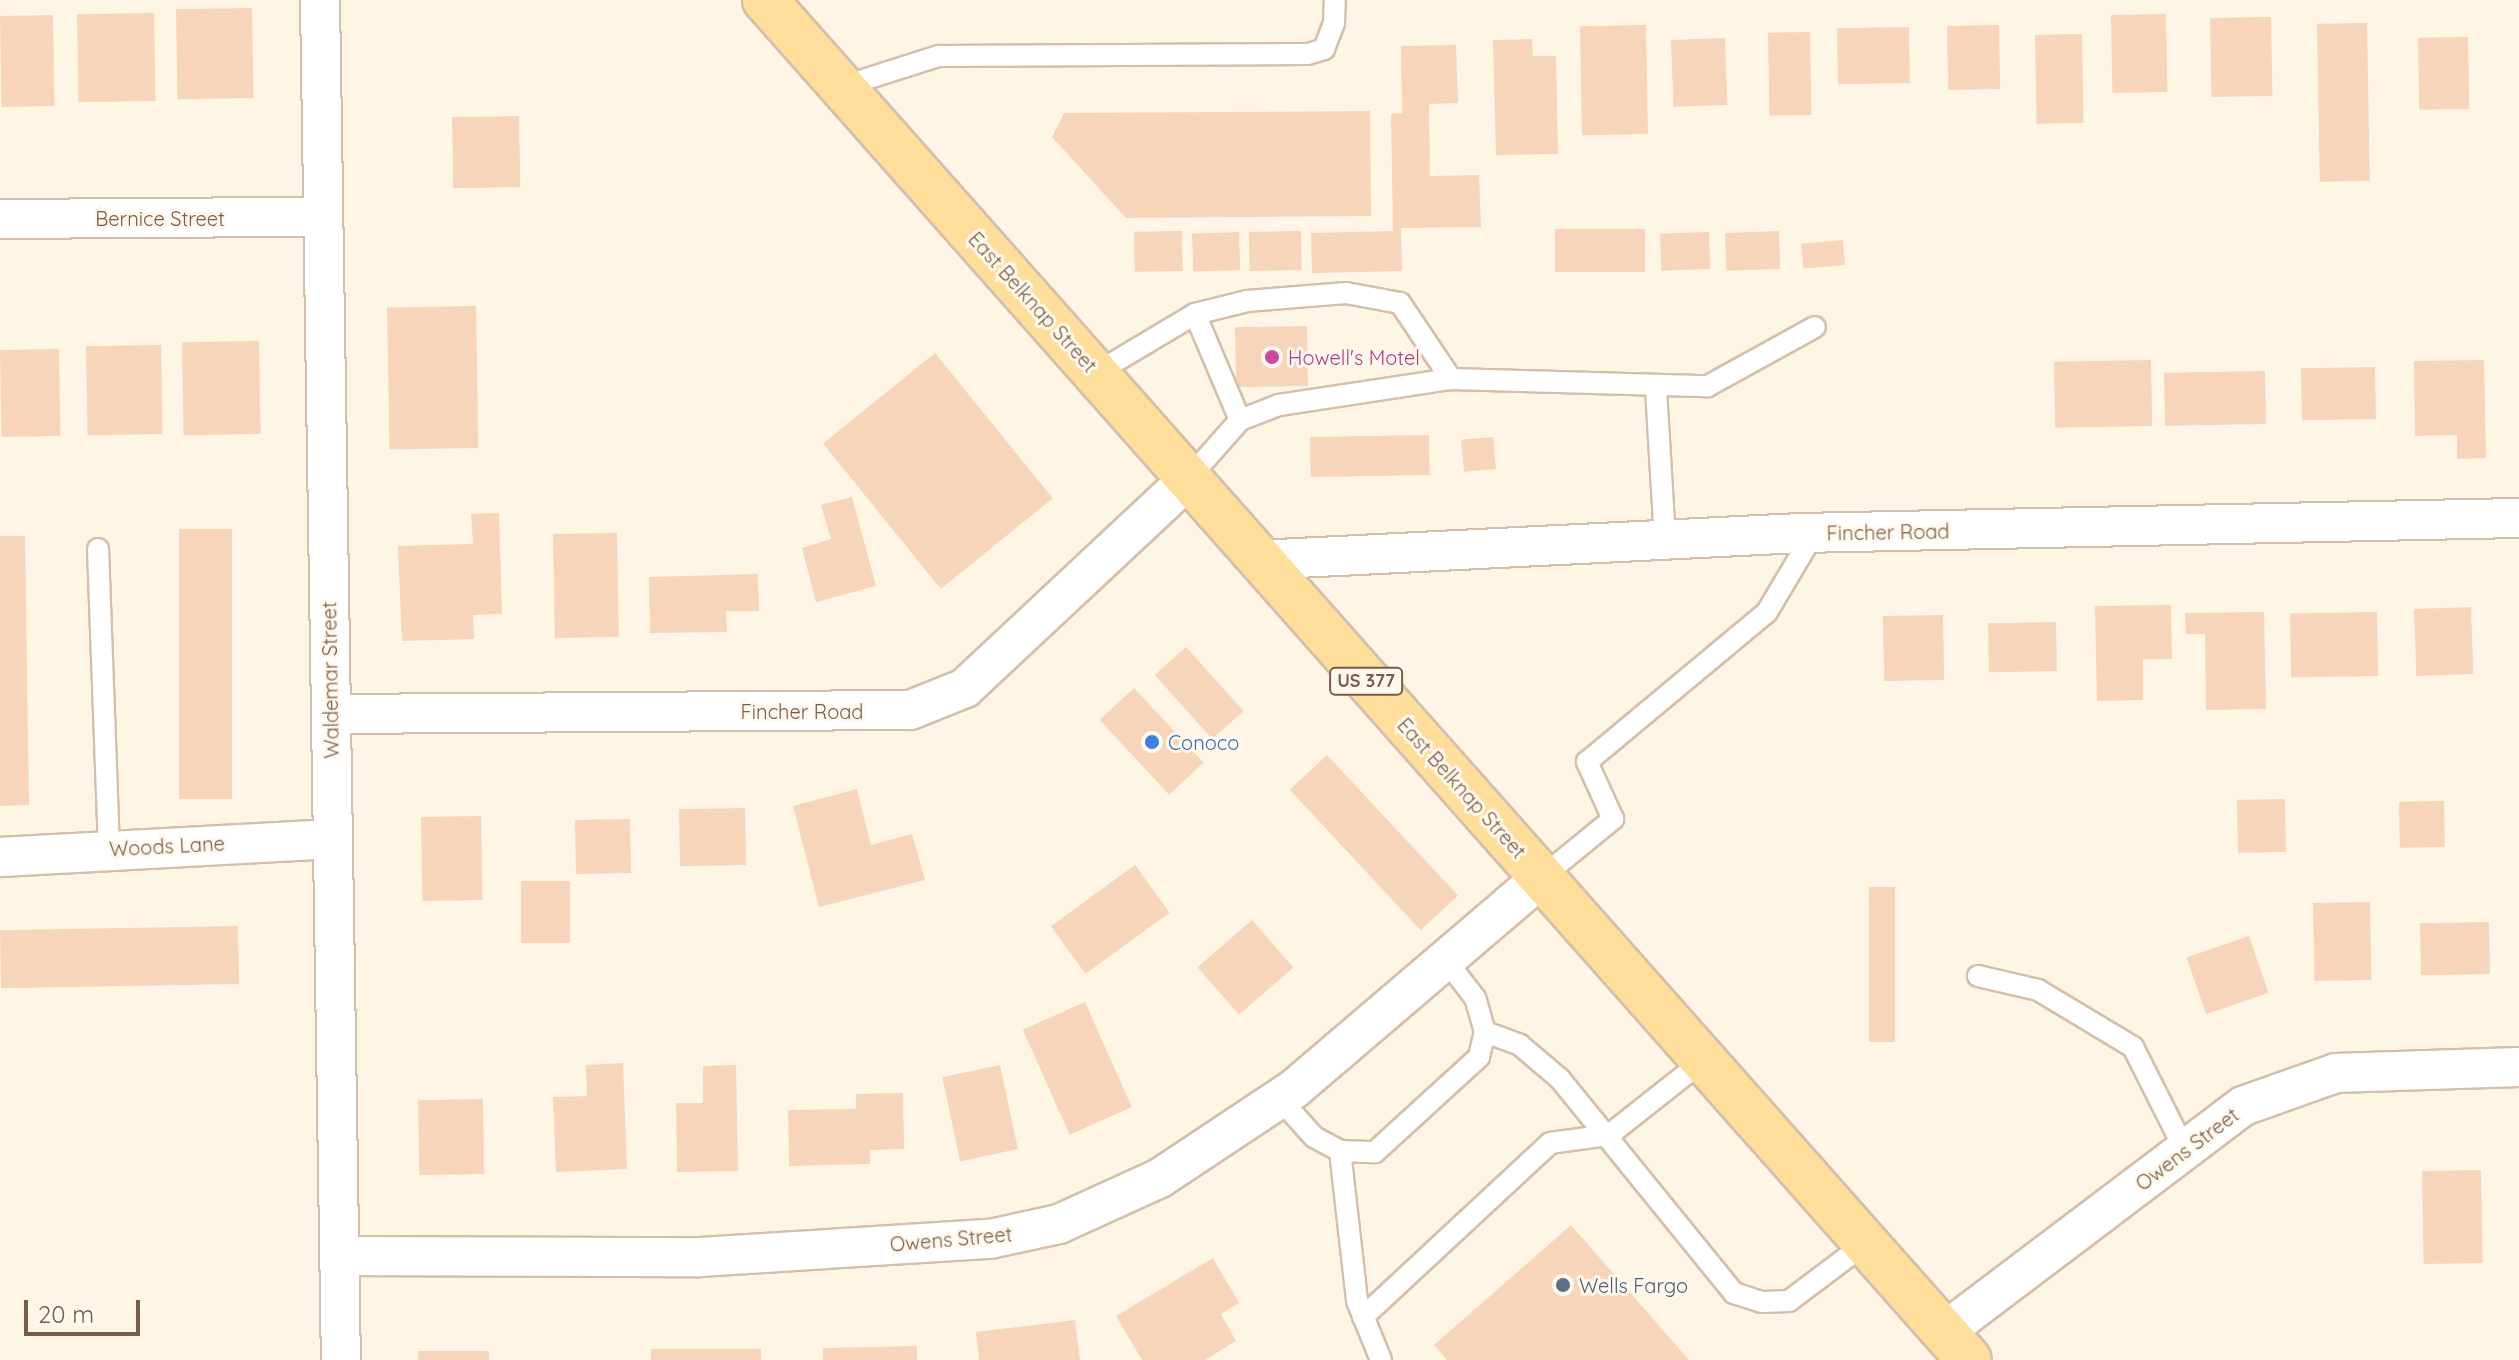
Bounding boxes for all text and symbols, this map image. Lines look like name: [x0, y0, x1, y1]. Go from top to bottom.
street label: Bernice Street: [95, 206, 225, 230]
street label: East Belknap Street: [964, 227, 1102, 377]
place label: Howell's Motel: [1288, 345, 1420, 369]
marker: Howell's Motel: [1263, 348, 1281, 366]
street label: Fincher Road: [1826, 519, 1950, 545]
street label: Waldemar Street: [317, 601, 343, 759]
road number: US 377: [1328, 667, 1404, 695]
street label: Fincher Road: [741, 699, 863, 723]
street label: East Belknap Street: [1393, 713, 1531, 863]
place label: Conoco: [1168, 730, 1239, 754]
marker: Conoco: [1143, 733, 1161, 751]
street label: Woods Lane: [109, 831, 225, 861]
street label: Owens Street: [2131, 1102, 2243, 1196]
street label: Owens Street: [889, 1222, 1013, 1256]
place label: Wells Fargo: [1579, 1273, 1688, 1297]
marker: Wells Fargo: [1554, 1276, 1572, 1294]
scale bar: [28, 1284, 144, 1334]
text: 20 m: [38, 1299, 94, 1329]

